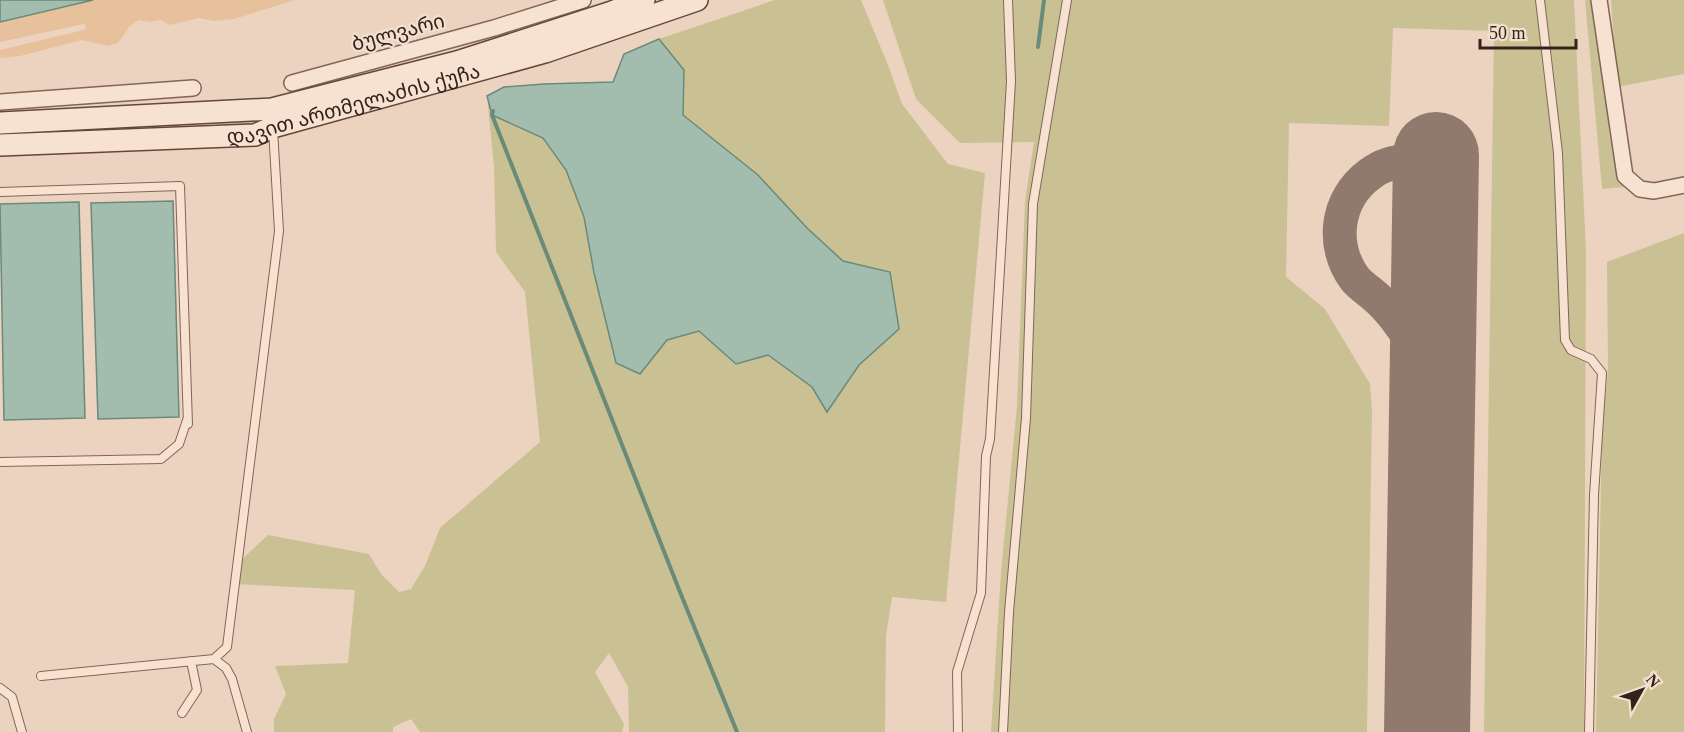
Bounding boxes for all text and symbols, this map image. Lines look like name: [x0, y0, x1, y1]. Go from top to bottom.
street label: ბულვარი: [349, 9, 447, 57]
scale bar: [1480, 12, 1576, 50]
text: 50 m: [1489, 23, 1526, 43]
street label: დავით ართმელაძის ქუჩა: [226, 59, 482, 149]
north arrow: [1612, 660, 1672, 720]
text: N: [1643, 671, 1664, 691]

